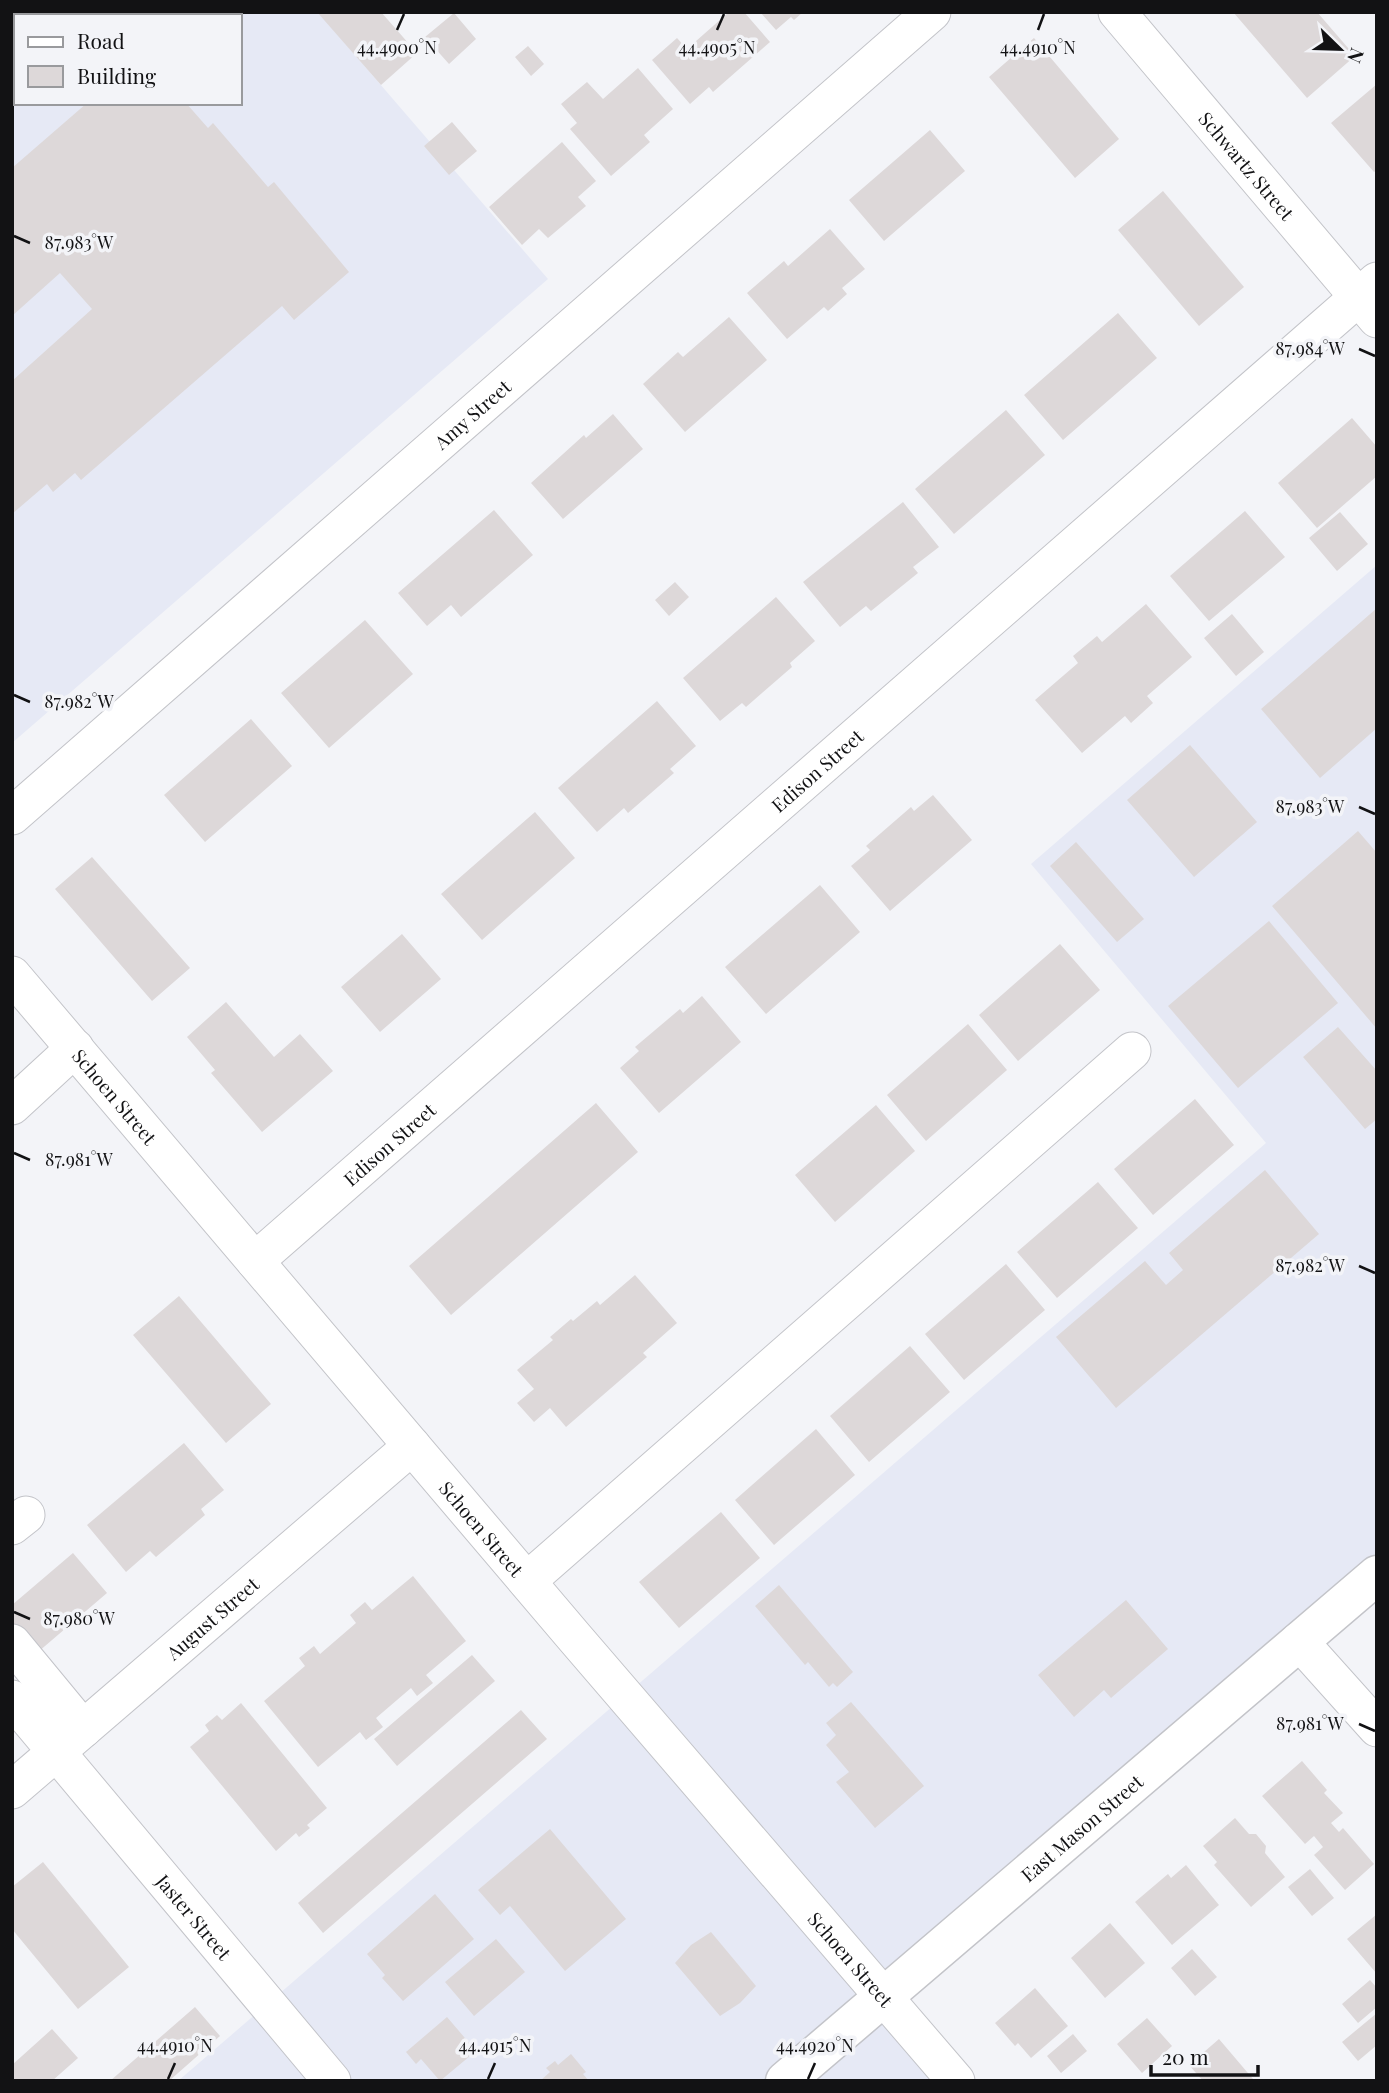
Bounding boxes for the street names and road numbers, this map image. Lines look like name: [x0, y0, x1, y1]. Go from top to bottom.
street label: Schwartz Street: [1193, 106, 1300, 225]
street label: Amy Street: [428, 373, 516, 455]
street label: Edison Street: [765, 723, 869, 818]
street label: Schoen Street: [67, 1043, 163, 1150]
street label: Edison Street: [337, 1096, 441, 1191]
street label: Schoen Street: [434, 1475, 530, 1582]
street label: August Street: [160, 1571, 264, 1666]
street label: East Mason Street: [1015, 1768, 1148, 1887]
street label: Jaster Street: [150, 1868, 238, 1965]
street label: Schoen Street: [803, 1906, 899, 2012]

